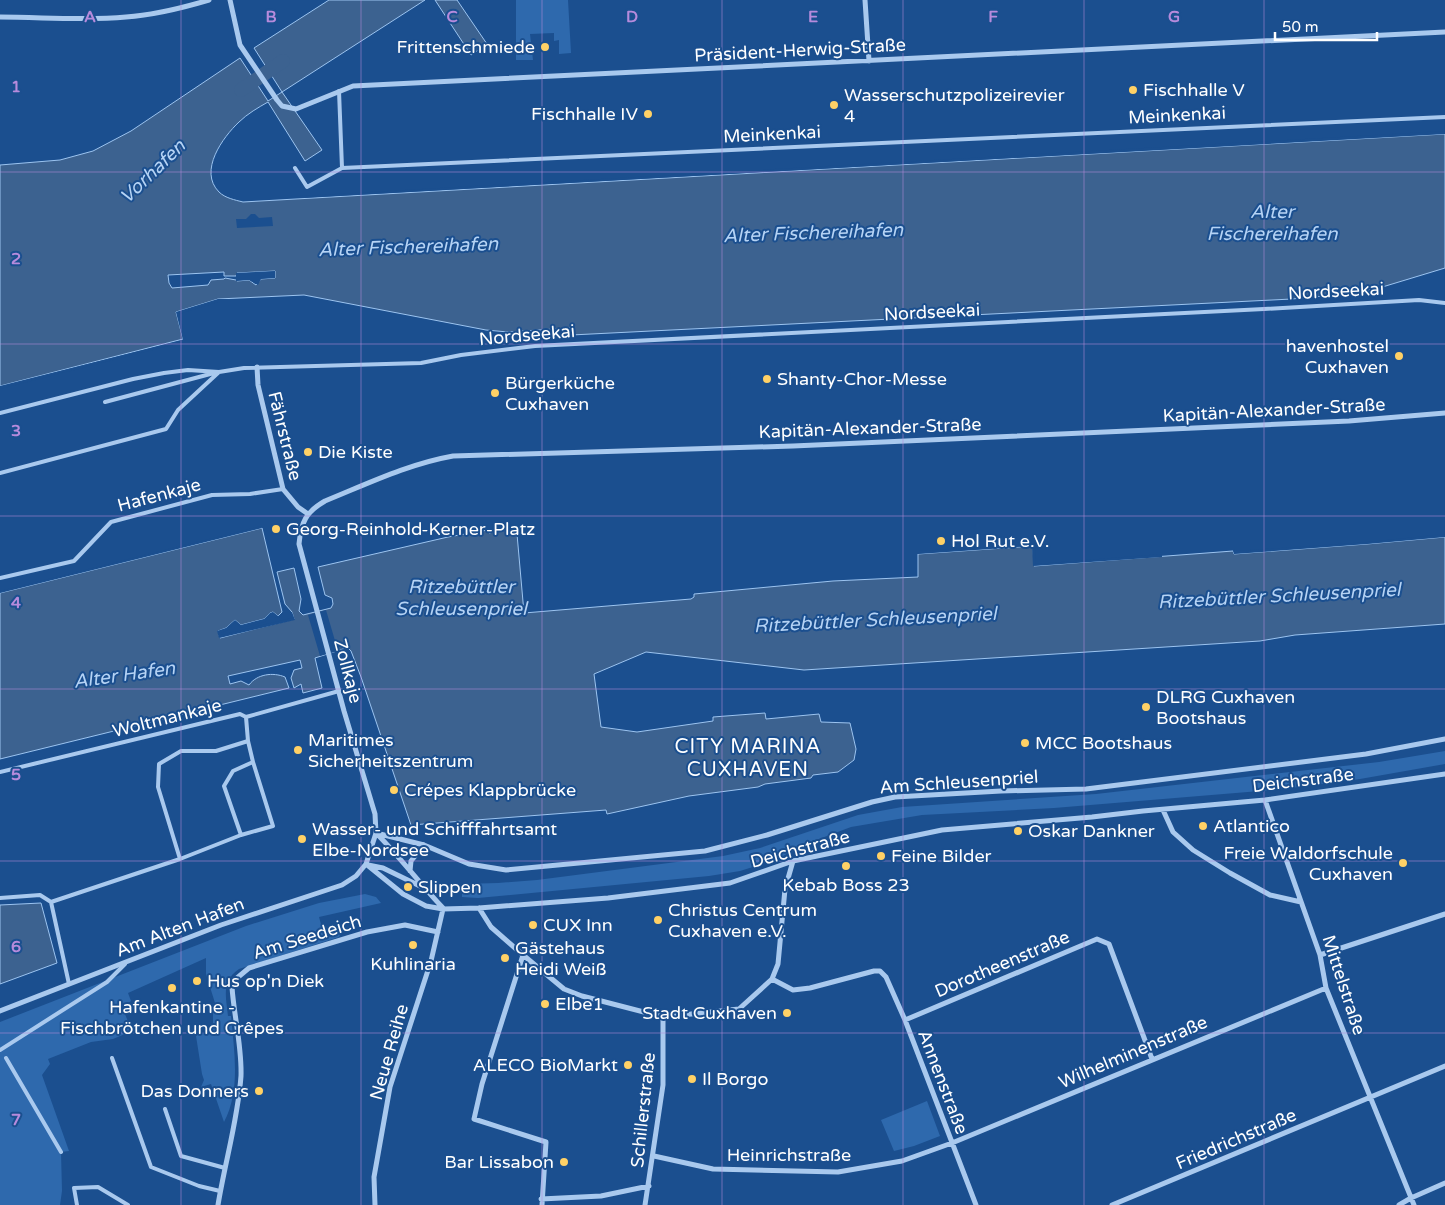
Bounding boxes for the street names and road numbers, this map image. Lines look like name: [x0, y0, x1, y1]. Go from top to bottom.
street label: Präsident-Herwig-Straße: [694, 33, 906, 67]
street label: Meinkenkai: [1128, 101, 1226, 129]
street label: Meinkenkai: [723, 120, 821, 148]
street label: Nordseekai: [1287, 277, 1385, 305]
street label: Nordseekai: [883, 298, 981, 326]
street label: Nordseekai: [478, 320, 576, 350]
street label: Fährstraße: [263, 389, 307, 483]
street label: Kapitän-Alexander-Straße: [1162, 393, 1386, 427]
street label: Kapitän-Alexander-Straße: [758, 413, 982, 443]
street label: Hafenkaje: [115, 473, 203, 517]
street label: Zollkaje: [329, 636, 367, 706]
street label: Woltmankaje: [110, 694, 224, 742]
street label: Deichstraße: [1251, 763, 1355, 797]
street label: Am Schleusenpriel: [879, 765, 1039, 799]
street label: Deichstraße: [748, 825, 852, 873]
street label: Am Alten Hafen: [113, 892, 247, 962]
street label: Am Seedeich: [250, 910, 364, 964]
street label: Dorotheenstraße: [931, 926, 1073, 1002]
street label: Mittelstraße: [1318, 932, 1370, 1038]
street label: Neue Reihe: [365, 1001, 413, 1103]
street label: Wilhelminenstraße: [1055, 1011, 1211, 1093]
street label: Annenstraße: [913, 1027, 973, 1137]
street label: Schillerstraße: [626, 1051, 660, 1169]
street label: Friedrichstraße: [1172, 1104, 1300, 1174]
street label: Heinrichstraße: [727, 1144, 851, 1166]

